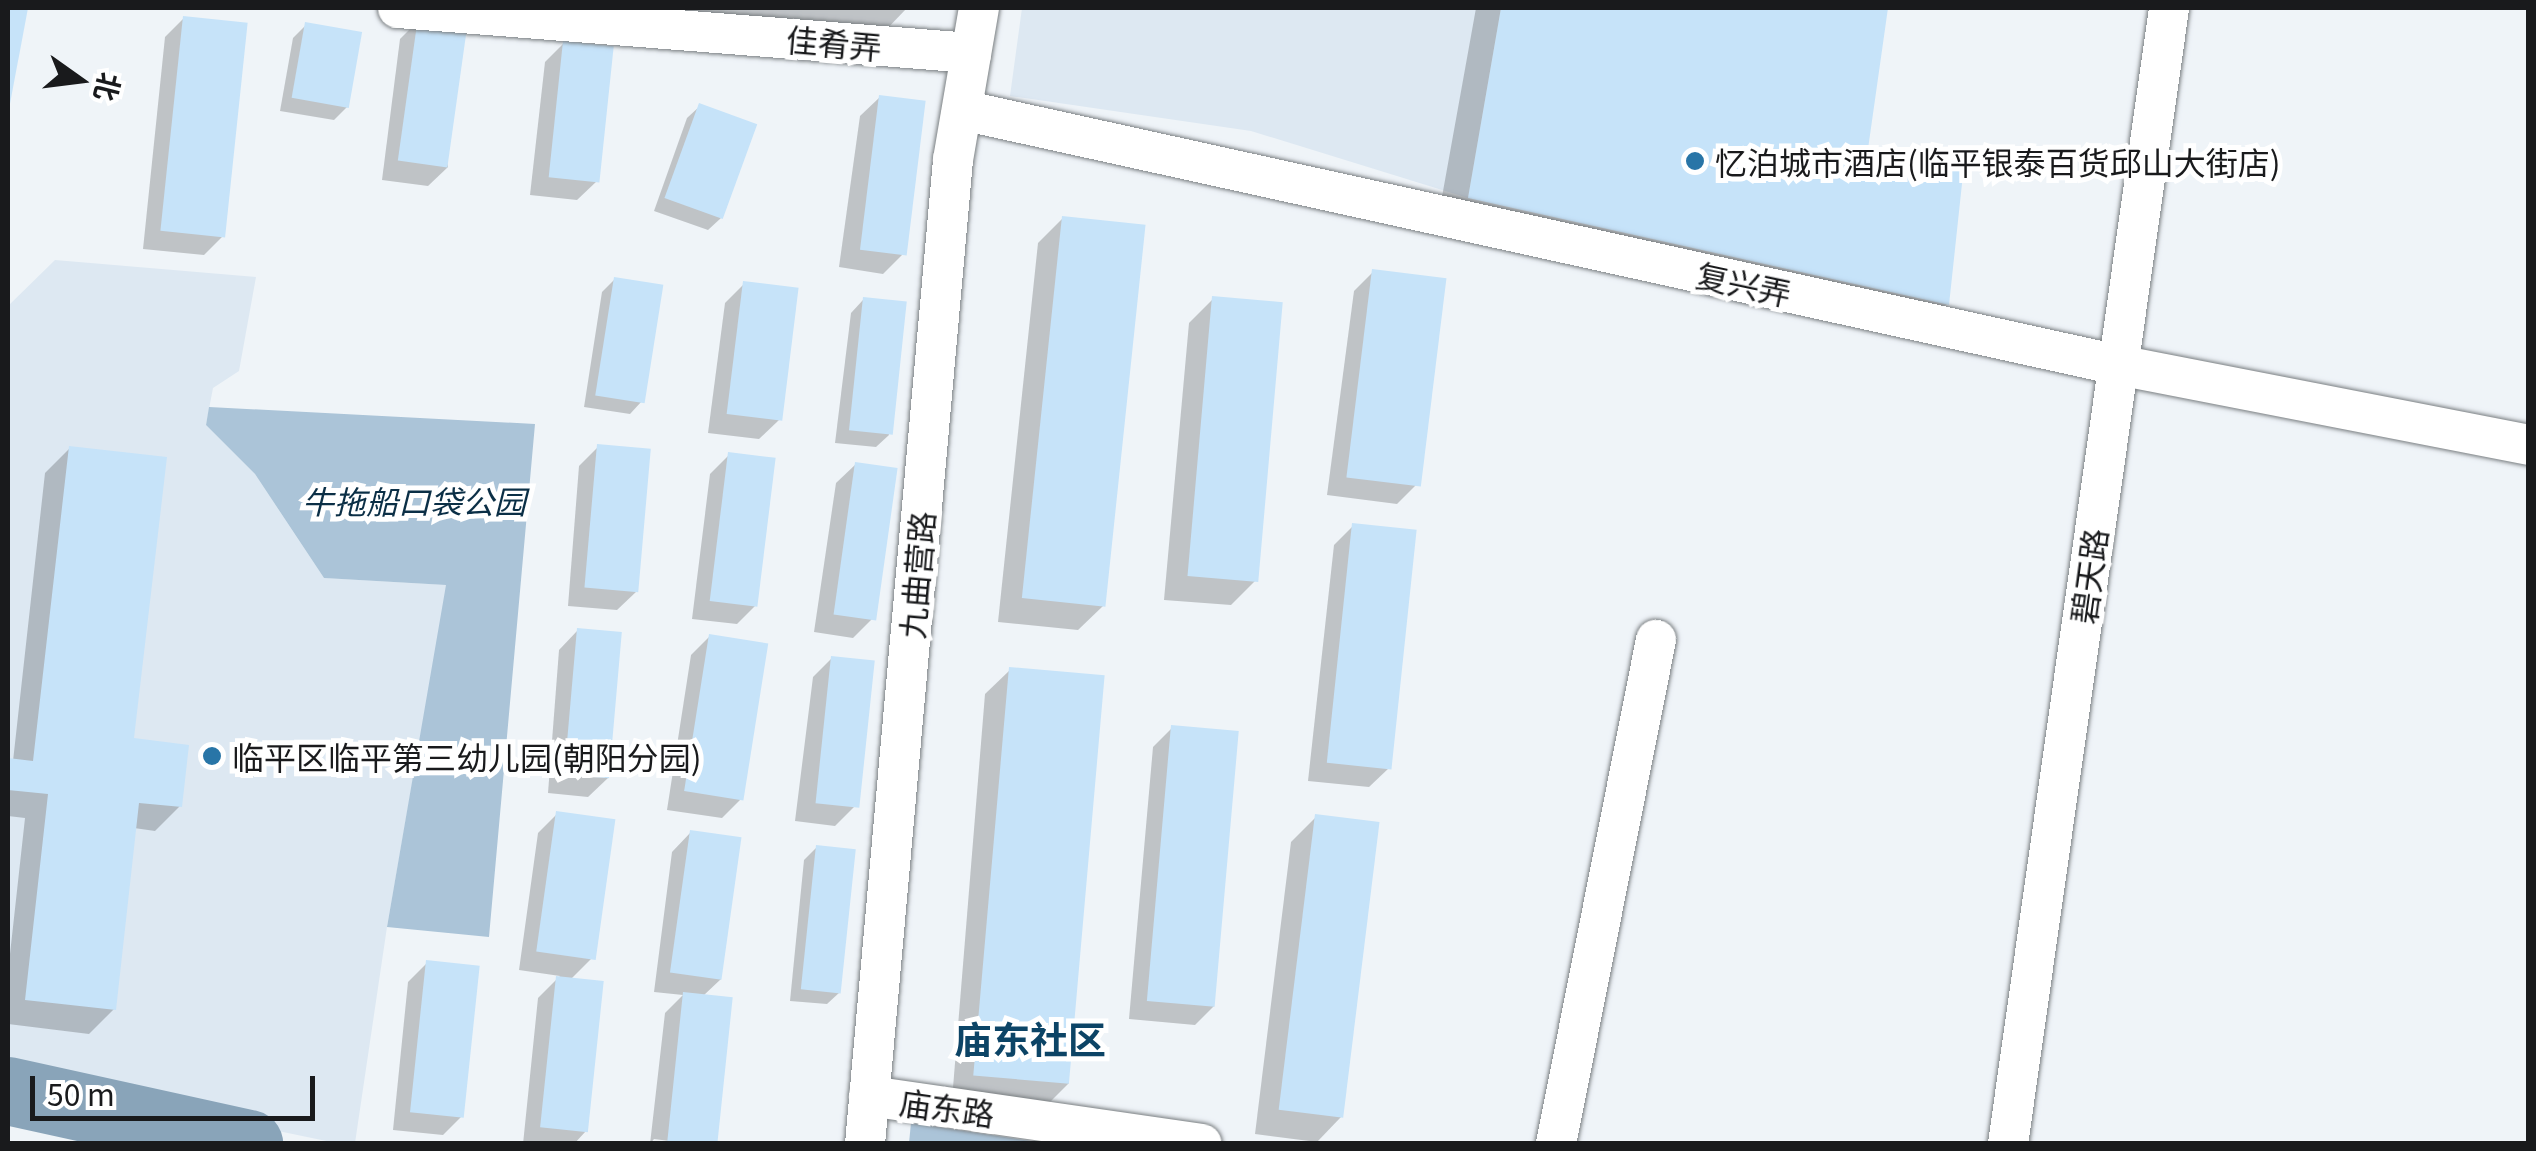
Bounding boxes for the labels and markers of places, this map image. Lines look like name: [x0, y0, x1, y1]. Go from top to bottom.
place label: 忆泊城市酒店(临平银泰百货邱山大街店): [1715, 142, 2281, 180]
marker: 忆泊城市酒店(临平银泰百货邱山大街店): [1684, 150, 1706, 172]
place label: 临平区临平第三幼儿园(朝阳分园): [232, 737, 702, 775]
marker: 临平区临平第三幼儿园(朝阳分园): [201, 745, 223, 767]

